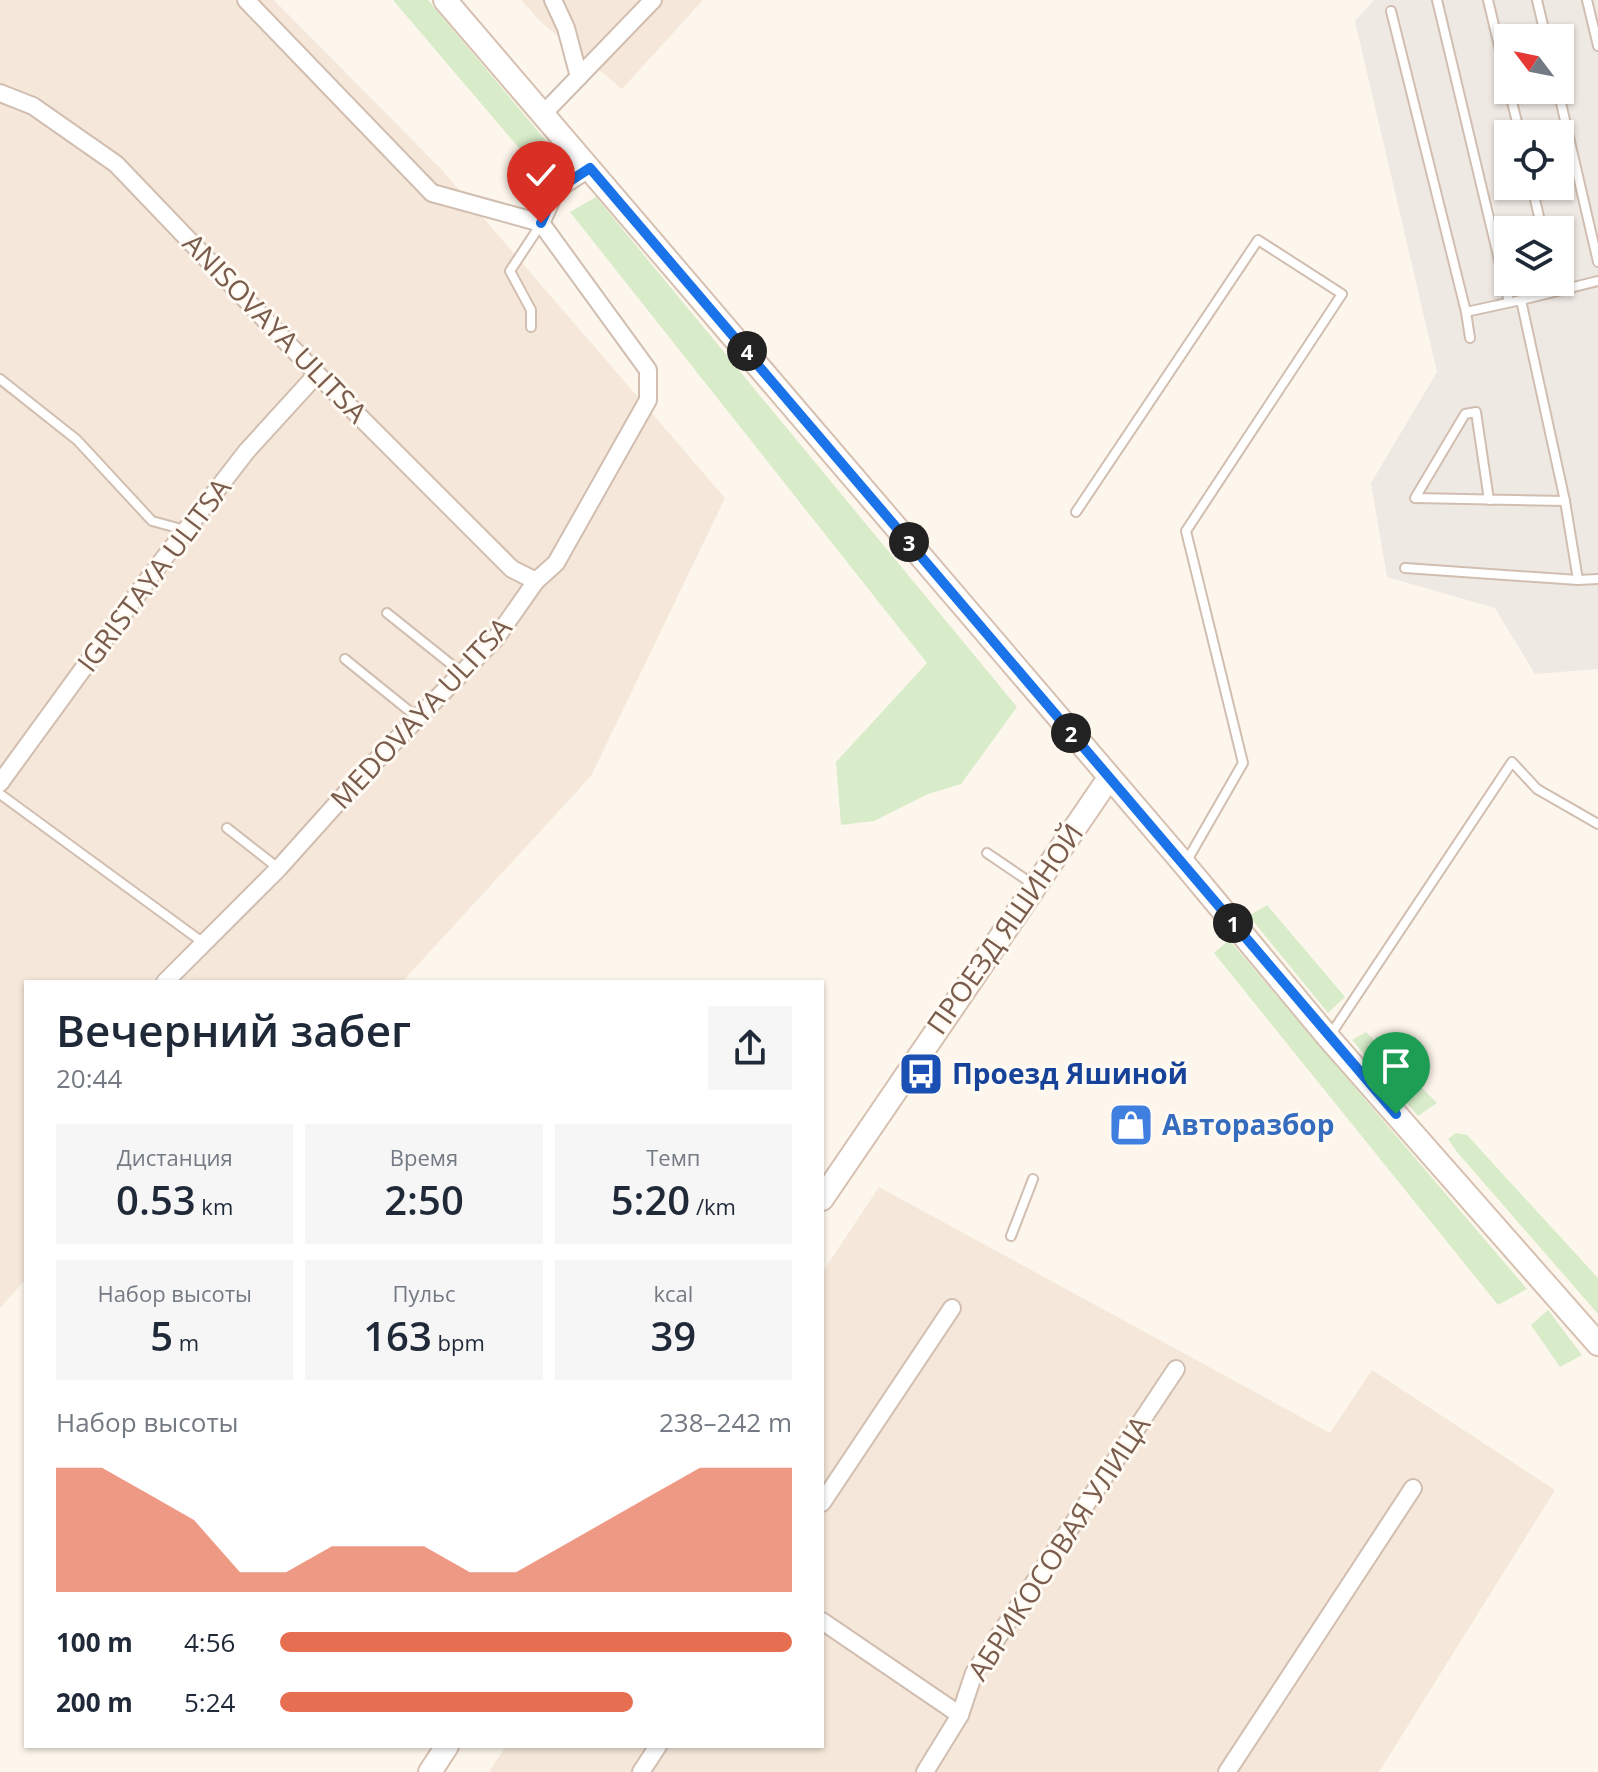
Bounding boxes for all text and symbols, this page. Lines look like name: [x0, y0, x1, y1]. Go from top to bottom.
north arrow: [1494, 24, 1574, 104]
map controls: [1494, 24, 1574, 296]
button: locate: [1494, 120, 1574, 200]
pin: [507, 141, 575, 223]
icon: check: [519, 153, 563, 197]
button: layers: [1494, 216, 1574, 296]
street label: ANISOVAYA ULITSA: [175, 224, 376, 431]
pin: 4: [727, 331, 767, 371]
text: 4: [741, 336, 753, 366]
street label: IGRISTAYA ULITSA: [68, 469, 239, 679]
pin: 3: [889, 522, 929, 562]
text: 3: [903, 527, 915, 557]
street label: MEDOVAYA ULITSA: [321, 608, 519, 816]
pin: 2: [1051, 713, 1091, 753]
text: 2: [1065, 718, 1077, 748]
street label: ПРОЕЗД ЯШИНОЙ: [917, 816, 1091, 1041]
pin: 1: [1213, 903, 1253, 943]
text: 1: [1227, 908, 1239, 938]
text: Вечерний забег: [56, 1000, 411, 1060]
button: share: [708, 1006, 792, 1090]
pin: [1362, 1032, 1430, 1114]
icon: arrive: [1374, 1044, 1418, 1088]
bus stop icon: Проезд Яшиной: [897, 1050, 945, 1098]
place label: Проезд Яшиной: [952, 1054, 1188, 1092]
text: 20:44: [56, 1060, 122, 1096]
shop icon: Авторазбор: [1107, 1101, 1155, 1149]
place label: Авторазбор: [1162, 1105, 1334, 1143]
text: Дистанция: [117, 1142, 233, 1172]
text: Время: [390, 1142, 458, 1172]
text: Темп: [646, 1142, 700, 1172]
text: 0.53: [116, 1172, 196, 1227]
text: 2:50: [384, 1172, 464, 1227]
text: 5:20: [611, 1172, 690, 1227]
text: km: [196, 1191, 233, 1221]
text: /km: [690, 1191, 736, 1221]
text: Набор высоты: [97, 1278, 252, 1308]
text: Пульс: [392, 1278, 456, 1308]
text: kcal: [653, 1278, 693, 1308]
text: 5: [150, 1308, 173, 1363]
text: 163: [363, 1308, 432, 1363]
text: 39: [650, 1308, 696, 1363]
text: m: [173, 1327, 199, 1357]
text: bpm: [432, 1327, 485, 1357]
text: Набор высоты: [56, 1404, 239, 1440]
text: 238–242 m: [659, 1404, 792, 1440]
street label: АБРИКОСОВАЯ УЛИЦА: [958, 1407, 1158, 1687]
text: 100 m: [56, 1624, 133, 1660]
text: 4:56: [184, 1624, 235, 1660]
text: 200 m: [56, 1684, 133, 1720]
text: 5:24: [184, 1684, 235, 1720]

